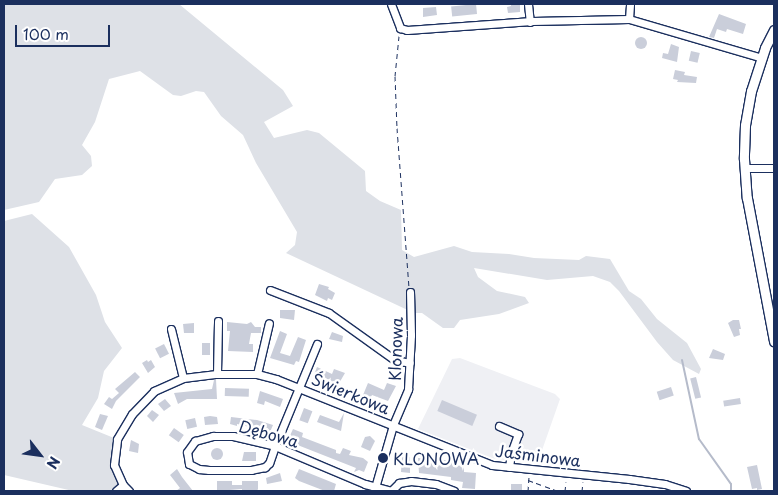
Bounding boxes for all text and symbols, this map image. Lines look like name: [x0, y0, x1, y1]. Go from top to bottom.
scale bar: [18, 15, 112, 47]
text: 100 m: [23, 22, 69, 45]
street label: Klonowa: [384, 317, 406, 381]
street label: Świerkowa: [309, 369, 393, 417]
street label: Dębowa: [237, 415, 301, 451]
north arrow: [15, 430, 65, 480]
street label: Jaśminowa: [494, 440, 582, 470]
place label: KLONOWA: [393, 448, 479, 468]
marker: KLONOWA: [377, 452, 389, 464]
text: N: [42, 453, 65, 473]

